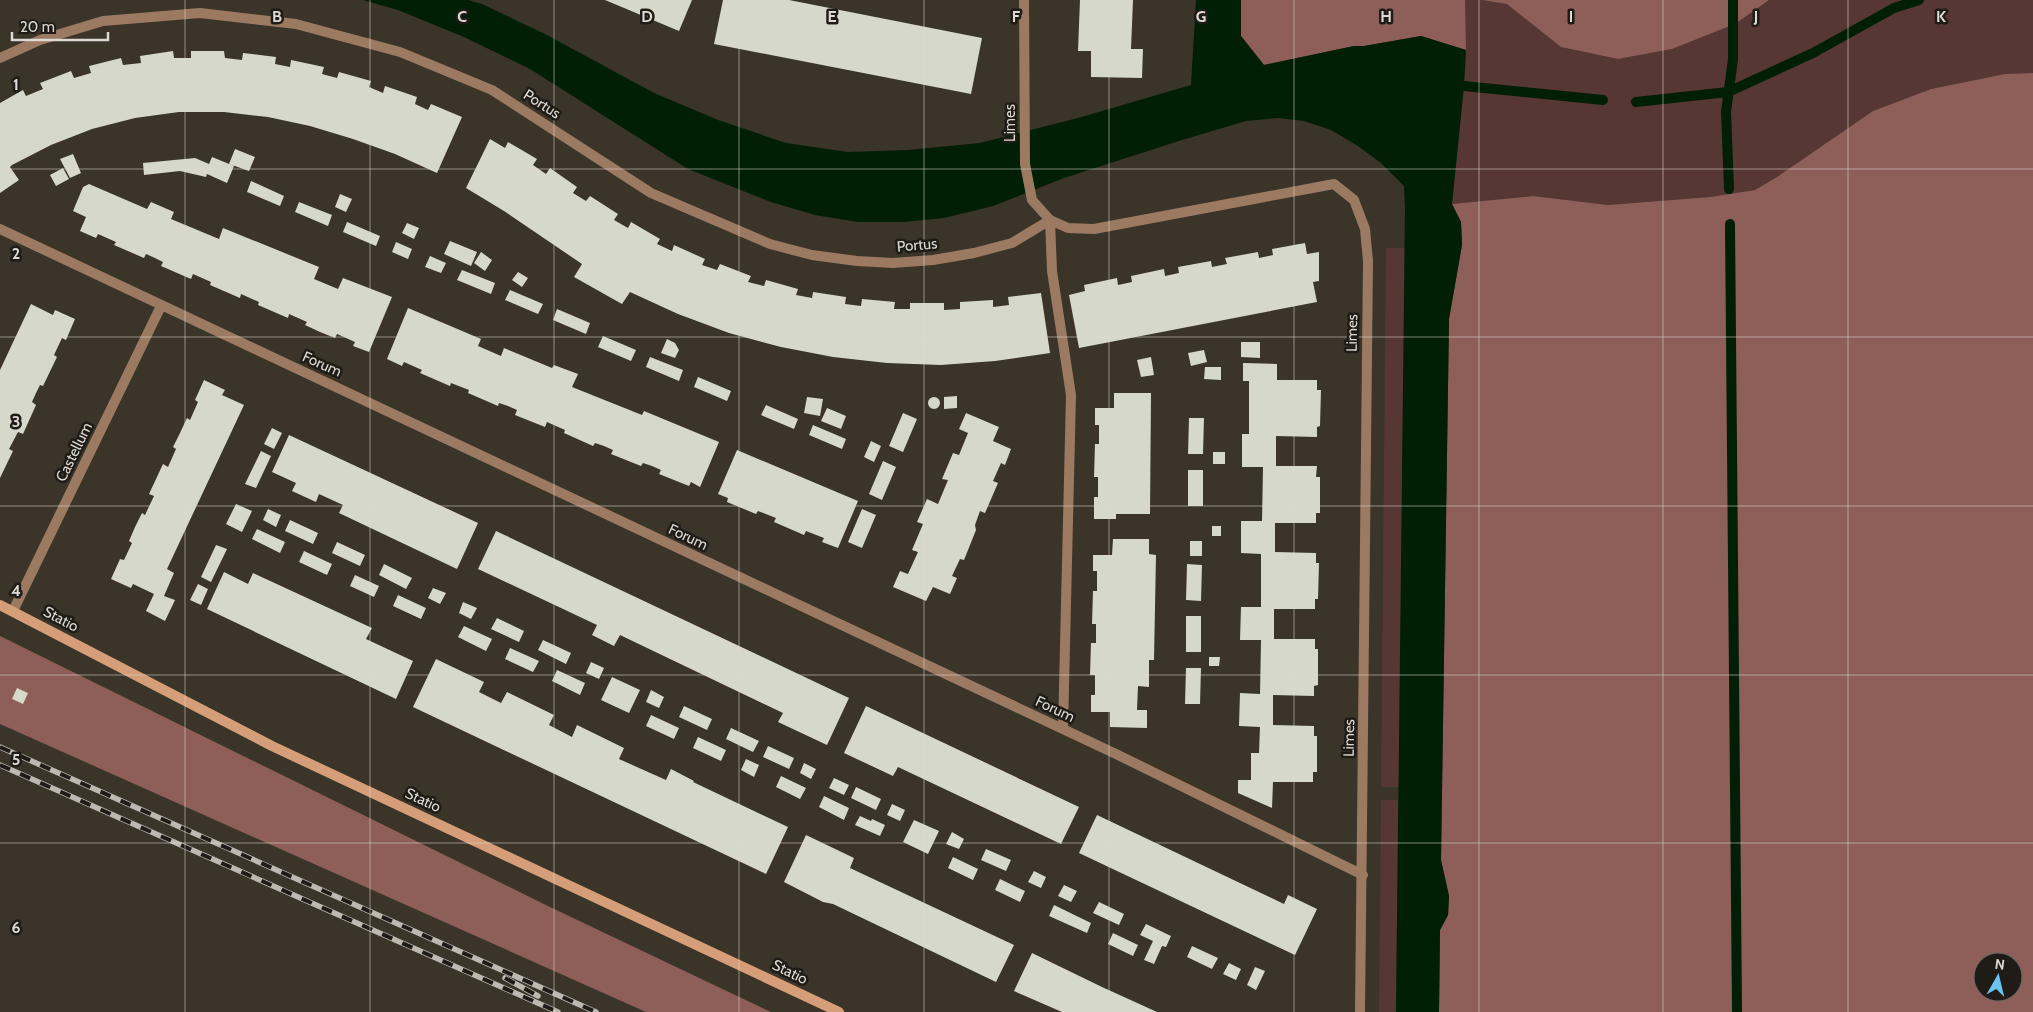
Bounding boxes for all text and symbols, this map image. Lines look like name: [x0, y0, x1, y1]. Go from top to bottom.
text: B: [272, 7, 282, 26]
text: C: [457, 7, 467, 26]
text: D: [641, 7, 653, 26]
text: E: [827, 7, 837, 26]
text: F: [1012, 7, 1021, 26]
text: G: [1196, 7, 1206, 26]
text: H: [1380, 7, 1392, 26]
text: I: [1569, 7, 1573, 26]
text: J: [1753, 7, 1758, 26]
text: K: [1936, 7, 1946, 26]
scale bar: [12, 10, 109, 42]
text: 20 m: [20, 18, 55, 36]
text: 1: [13, 75, 19, 94]
street label: Portus: [520, 85, 564, 123]
street label: Limes: [1001, 104, 1019, 142]
street label: Portus: [896, 234, 938, 256]
text: 2: [12, 244, 20, 263]
street label: Limes: [1343, 314, 1361, 352]
street label: Forum: [300, 347, 344, 381]
text: 3: [12, 412, 20, 431]
street label: Castellum: [52, 420, 96, 484]
street label: Forum: [666, 520, 710, 554]
text: 4: [11, 581, 21, 600]
street label: Statio: [40, 602, 82, 636]
street label: Forum: [1033, 692, 1077, 726]
street label: Limes: [1340, 719, 1358, 757]
text: 5: [12, 750, 20, 769]
street label: Statio: [402, 784, 444, 816]
text: 6: [12, 918, 21, 937]
north arrow: [1973, 952, 2023, 1002]
text: N: [1994, 955, 2006, 974]
street label: Statio: [769, 956, 811, 988]

